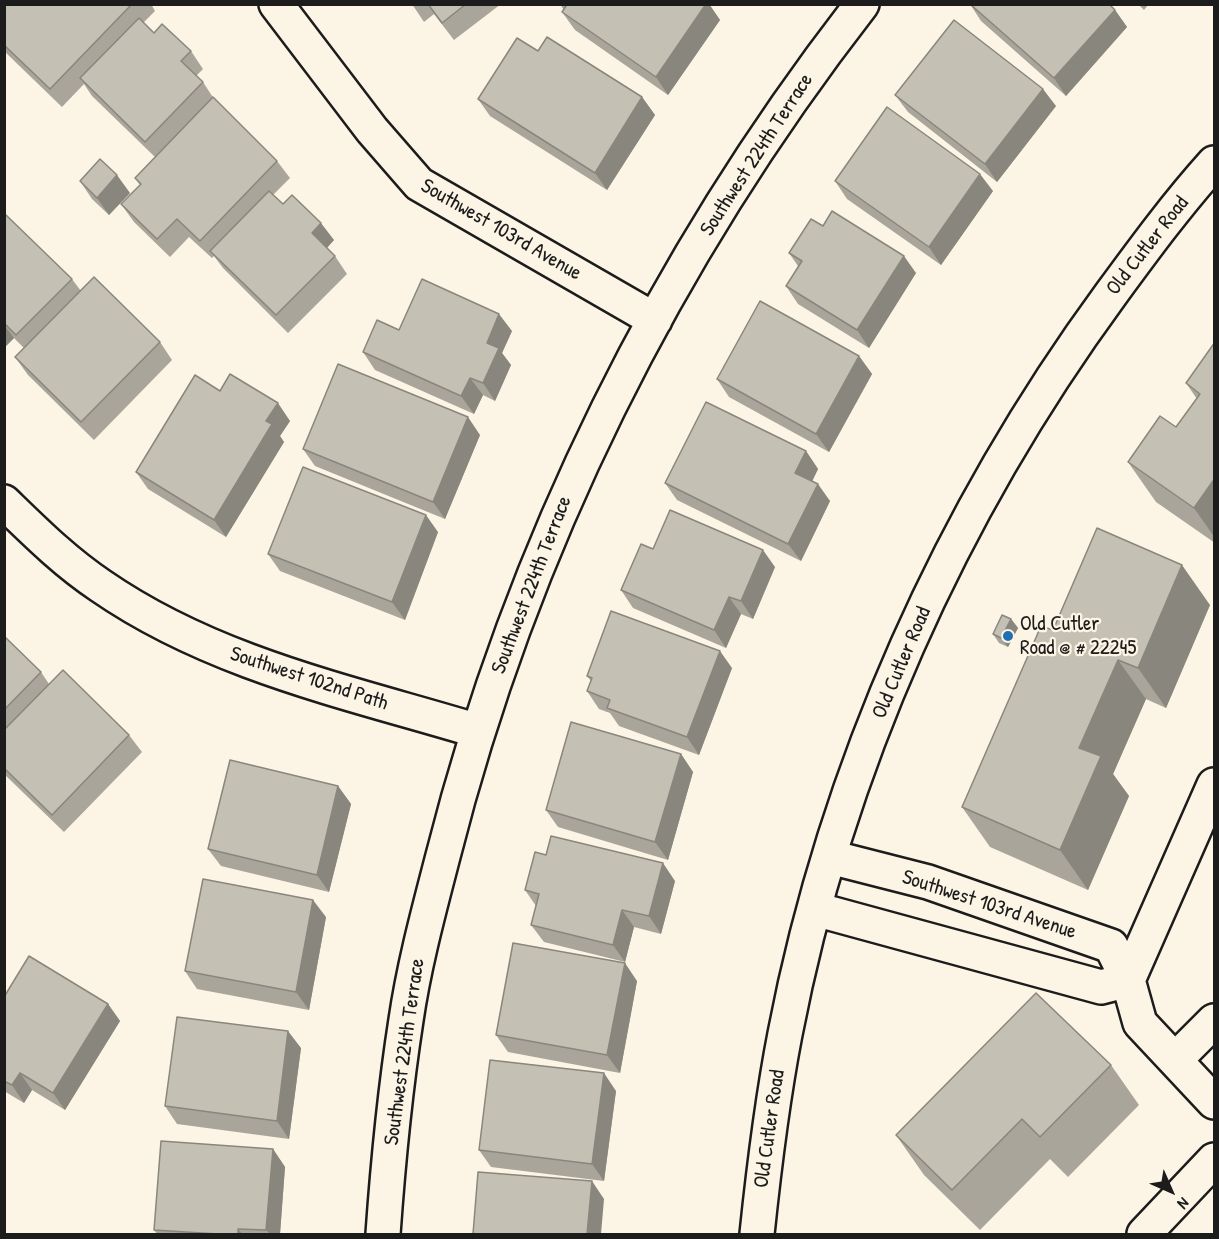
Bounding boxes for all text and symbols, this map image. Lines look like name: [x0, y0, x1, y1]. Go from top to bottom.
street label: Southwest 224th Terrace: [695, 69, 819, 241]
street label: Southwest 103rd Avenue: [416, 174, 586, 286]
street label: Old Cutler Road: [1102, 191, 1194, 301]
street label: Southwest 224th Terrace: [487, 493, 577, 677]
street label: Old Cutler Road: [867, 603, 937, 723]
place label: Old Cutler Road @ # 22245: [1020, 611, 1136, 661]
marker: Old Cutler Road @ # 22245: [1001, 629, 1015, 643]
street label: Southwest 102nd Path: [227, 642, 391, 716]
street label: Southwest 103rd Avenue: [899, 865, 1079, 945]
street label: Southwest 224th Terrace: [379, 957, 431, 1147]
street label: Old Cutler Road: [749, 1068, 791, 1190]
north arrow: [1141, 1161, 1201, 1221]
text: N: [1173, 1193, 1195, 1215]

